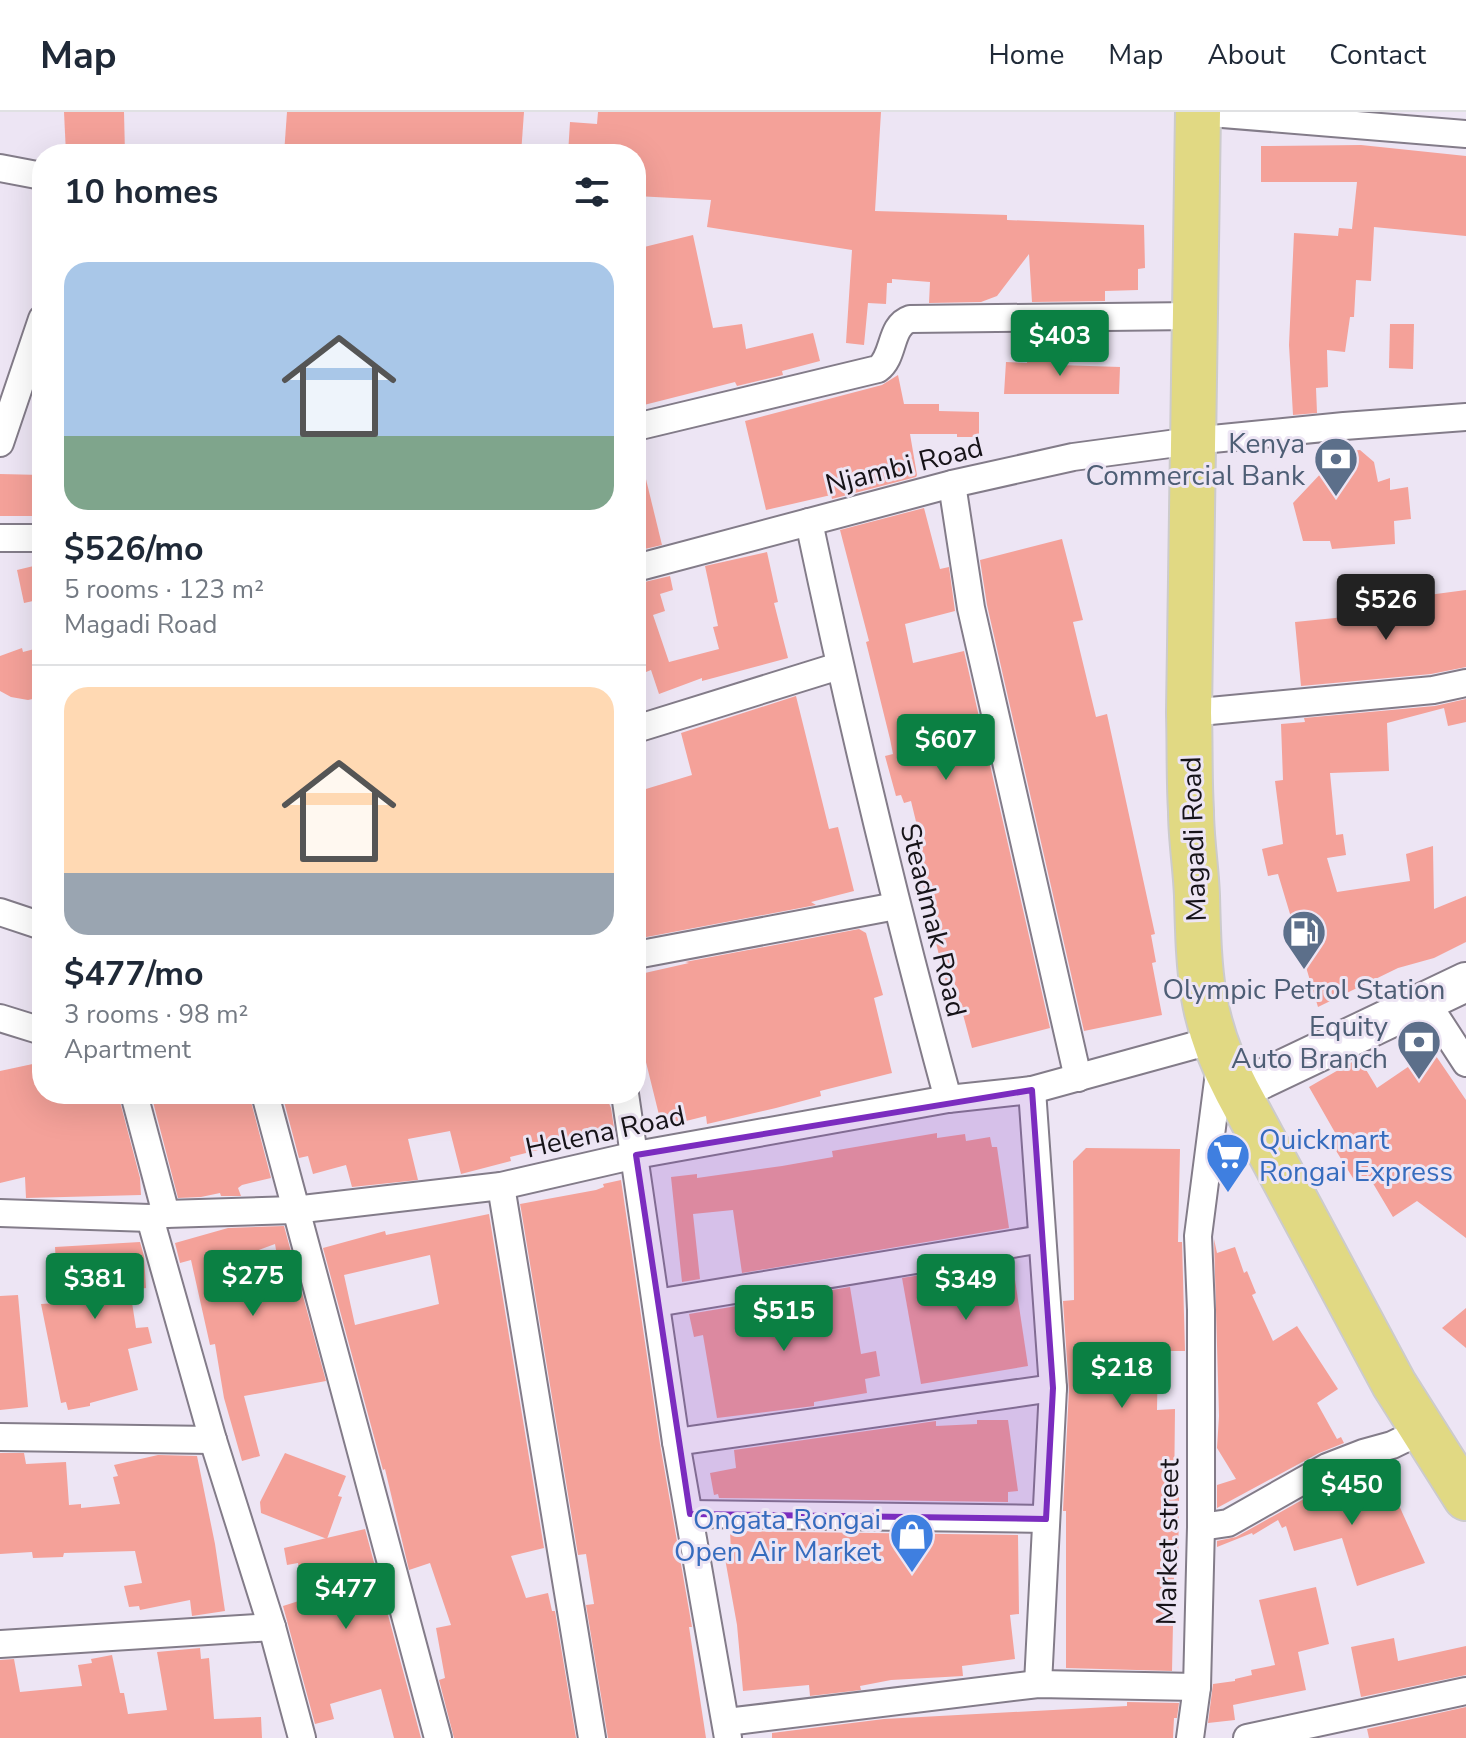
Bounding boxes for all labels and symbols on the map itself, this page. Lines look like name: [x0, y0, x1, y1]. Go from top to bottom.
pin: $403: [1013, 310, 1107, 378]
place label: Kenya Commercial Bank: [1085, 425, 1306, 495]
street label: Njambi Road: [821, 428, 987, 504]
bank icon: Kenya Commercial Bank: [1312, 435, 1360, 498]
pin: $526: [1339, 574, 1433, 642]
pin: $607: [899, 714, 993, 782]
street label: Magadi Road: [1172, 756, 1216, 922]
street label: Steadmak Road: [891, 820, 975, 1021]
fuel station icon: Olympic Petrol Station: [1280, 908, 1328, 971]
place label: Olympic Petrol Station: [1162, 971, 1446, 1009]
place label: Equity Auto Branch: [1231, 1008, 1389, 1078]
bank icon: Equity Auto Branch: [1395, 1018, 1443, 1081]
street label: Helena Road: [522, 1097, 689, 1167]
place label: Quickmart Rongai Express: [1259, 1121, 1453, 1191]
supermarket icon: Quickmart Rongai Express: [1204, 1131, 1252, 1194]
pin: $275: [206, 1250, 300, 1318]
pin: $381: [48, 1253, 142, 1321]
pin: $349: [919, 1254, 1013, 1322]
pin: $515: [737, 1285, 831, 1353]
pin: $218: [1075, 1342, 1169, 1410]
street label: Market street: [1148, 1458, 1188, 1626]
pin: $450: [1305, 1459, 1399, 1527]
place label: Ongata Rongai Open Air Market: [674, 1501, 881, 1571]
shop icon: Ongata Rongai Open Air Market: [888, 1511, 936, 1574]
pin: $477: [299, 1563, 393, 1631]

